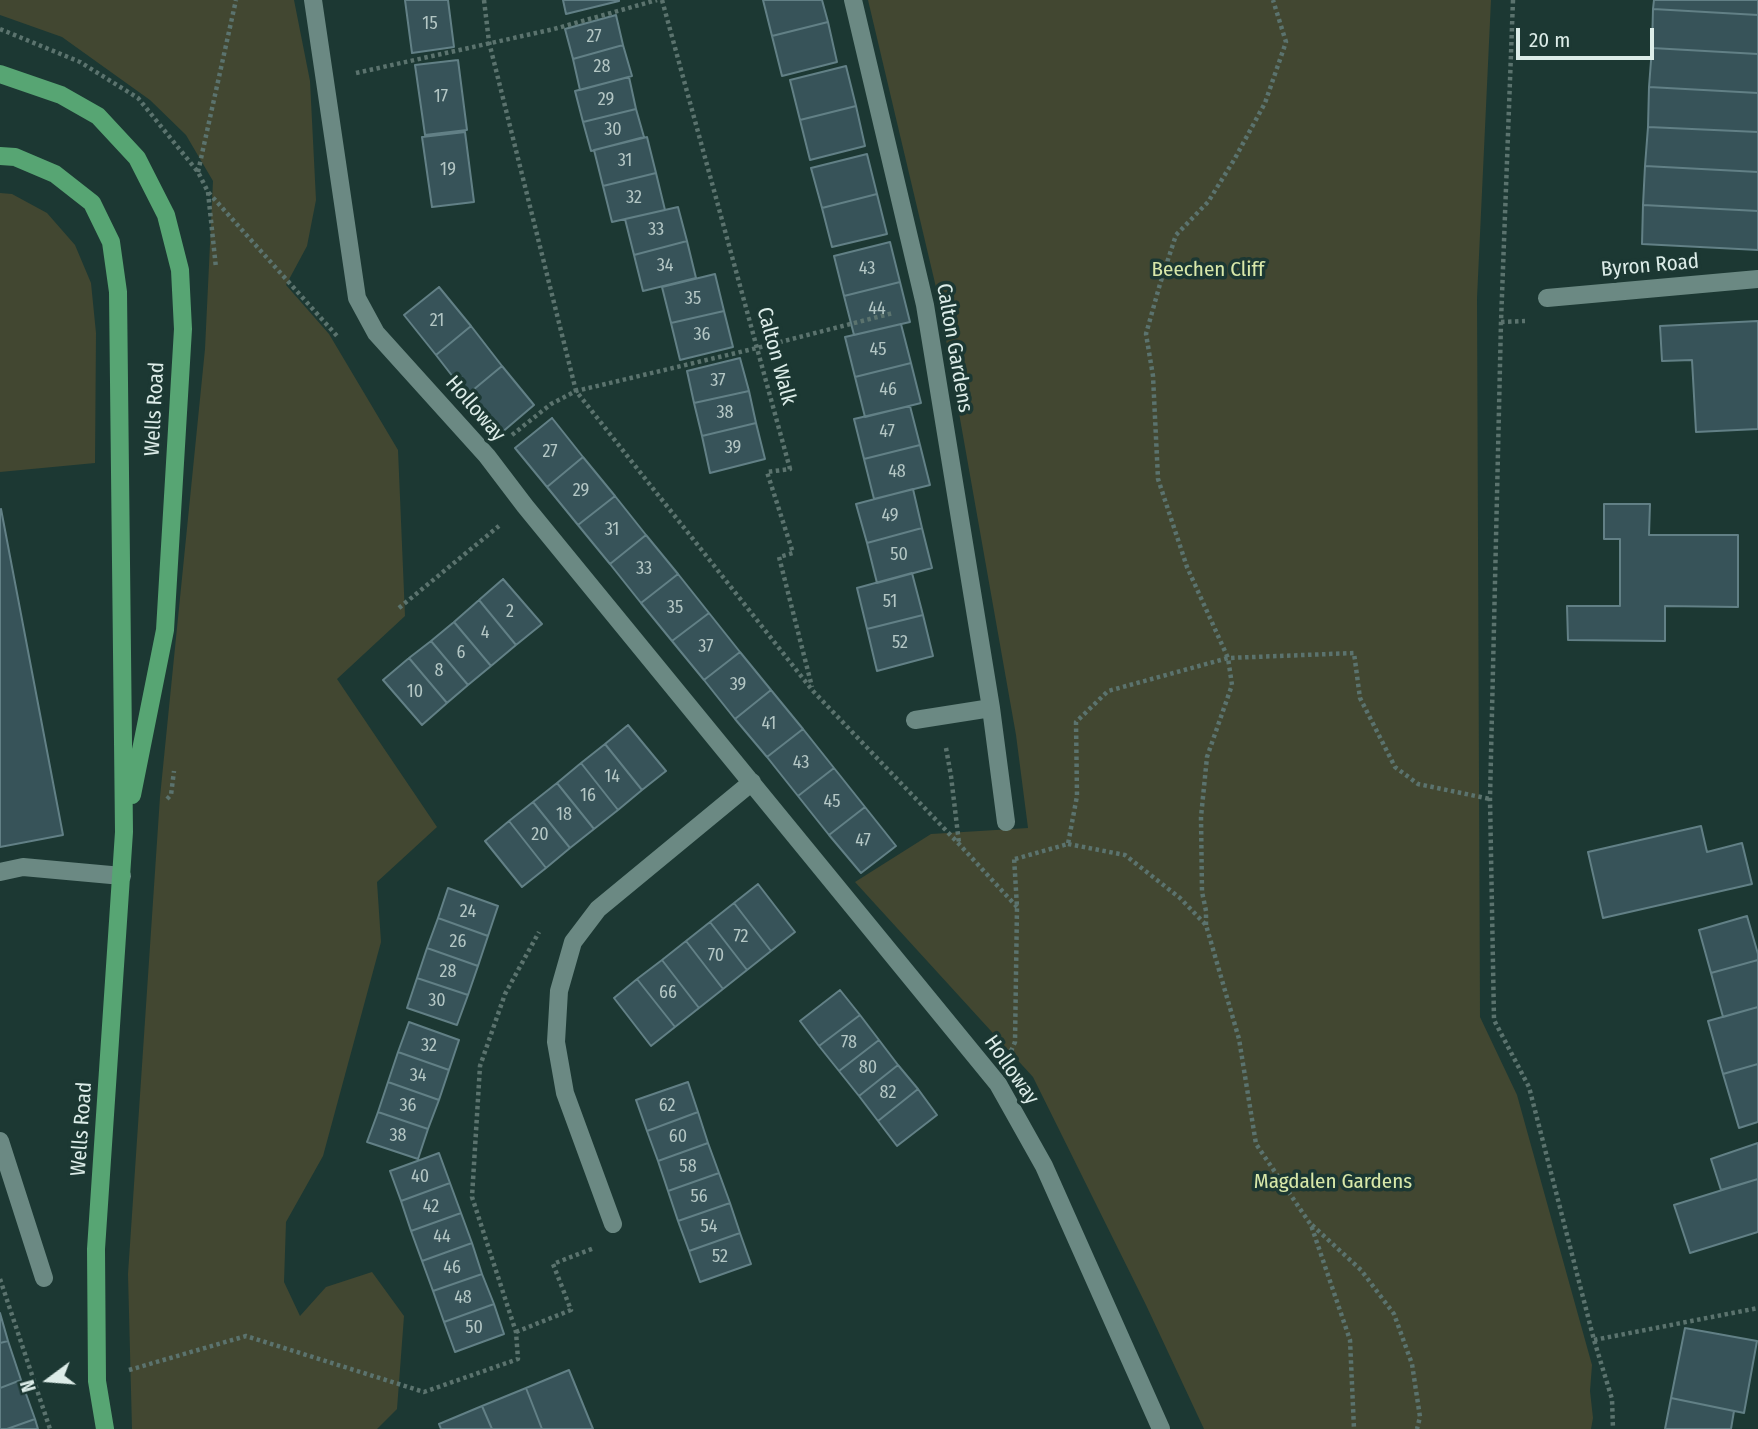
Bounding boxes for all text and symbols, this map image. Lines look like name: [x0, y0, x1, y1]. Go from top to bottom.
house number: 15: [422, 13, 438, 35]
scale bar: [1520, 14, 1658, 58]
house number: 27: [586, 26, 602, 48]
text: 20 m: [1529, 27, 1570, 53]
house number: 28: [594, 56, 610, 78]
house number: 17: [434, 86, 448, 108]
house number: 29: [598, 89, 614, 111]
house number: 30: [604, 119, 622, 141]
house number: 31: [618, 150, 632, 172]
house number: 19: [440, 159, 456, 181]
house number: 32: [626, 187, 642, 209]
house number: 33: [648, 219, 664, 241]
street label: Byron Road: [1600, 249, 1700, 283]
house number: 34: [657, 255, 673, 277]
park label: Beechen Cliff: [1152, 257, 1264, 283]
house number: 43: [859, 258, 875, 280]
street label: Calton Gardens: [930, 282, 978, 414]
house number: 35: [685, 288, 701, 310]
house number: 44: [868, 298, 886, 320]
street label: Calton Walk: [751, 304, 801, 408]
house number: 21: [430, 310, 444, 332]
house number: 36: [693, 324, 711, 346]
house number: 45: [870, 339, 886, 361]
street label: Wells Road: [140, 361, 170, 457]
house number: 37: [710, 370, 726, 392]
street label: Holloway: [440, 371, 510, 447]
house number: 46: [879, 379, 897, 401]
house number: 38: [716, 402, 734, 424]
house number: 47: [879, 421, 895, 443]
house number: 39: [725, 437, 741, 459]
house number: 27: [542, 441, 558, 463]
house number: 48: [888, 461, 906, 483]
house number: 29: [573, 480, 589, 502]
house number: 49: [881, 505, 899, 527]
house number: 31: [605, 519, 619, 541]
house number: 50: [890, 544, 908, 566]
house number: 33: [636, 558, 652, 580]
house number: 51: [883, 591, 897, 613]
house number: 35: [667, 597, 683, 619]
house number: 2: [506, 601, 514, 623]
house number: 4: [481, 622, 489, 644]
house number: 52: [892, 632, 908, 654]
house number: 37: [698, 636, 714, 658]
house number: 6: [457, 642, 465, 664]
house number: 8: [435, 660, 443, 682]
house number: 39: [730, 674, 746, 696]
house number: 10: [407, 681, 423, 703]
house number: 41: [762, 713, 776, 735]
house number: 43: [793, 752, 809, 774]
house number: 14: [604, 766, 620, 788]
house number: 16: [580, 785, 596, 807]
house number: 45: [824, 791, 840, 813]
house number: 18: [556, 804, 572, 826]
house number: 20: [531, 824, 549, 846]
house number: 47: [855, 830, 871, 852]
house number: 24: [460, 901, 476, 923]
house number: 72: [733, 926, 749, 948]
house number: 26: [450, 931, 466, 953]
house number: 70: [708, 945, 724, 967]
house number: 28: [440, 961, 456, 983]
house number: 66: [659, 982, 677, 1004]
house number: 30: [428, 990, 446, 1012]
street label: Holloway: [978, 1031, 1044, 1109]
house number: 78: [841, 1032, 857, 1054]
house number: 32: [421, 1035, 437, 1057]
house number: 80: [859, 1057, 877, 1079]
house number: 34: [410, 1065, 426, 1087]
street label: Wells Road: [66, 1081, 98, 1177]
house number: 82: [880, 1082, 896, 1104]
house number: 36: [399, 1095, 417, 1117]
house number: 62: [659, 1095, 675, 1117]
house number: 38: [389, 1125, 407, 1147]
house number: 60: [669, 1126, 687, 1148]
house number: 58: [679, 1156, 697, 1178]
house number: 40: [411, 1166, 429, 1188]
park label: Magdalen Gardens: [1254, 1169, 1412, 1195]
house number: 56: [690, 1186, 708, 1208]
house number: 42: [423, 1196, 439, 1218]
house number: 54: [701, 1216, 717, 1238]
house number: 44: [433, 1226, 451, 1248]
house number: 52: [712, 1246, 728, 1268]
house number: 46: [443, 1257, 461, 1279]
house number: 48: [454, 1287, 472, 1309]
house number: 50: [465, 1317, 483, 1339]
north arrow: [14, 1345, 84, 1415]
text: N: [16, 1377, 41, 1395]

